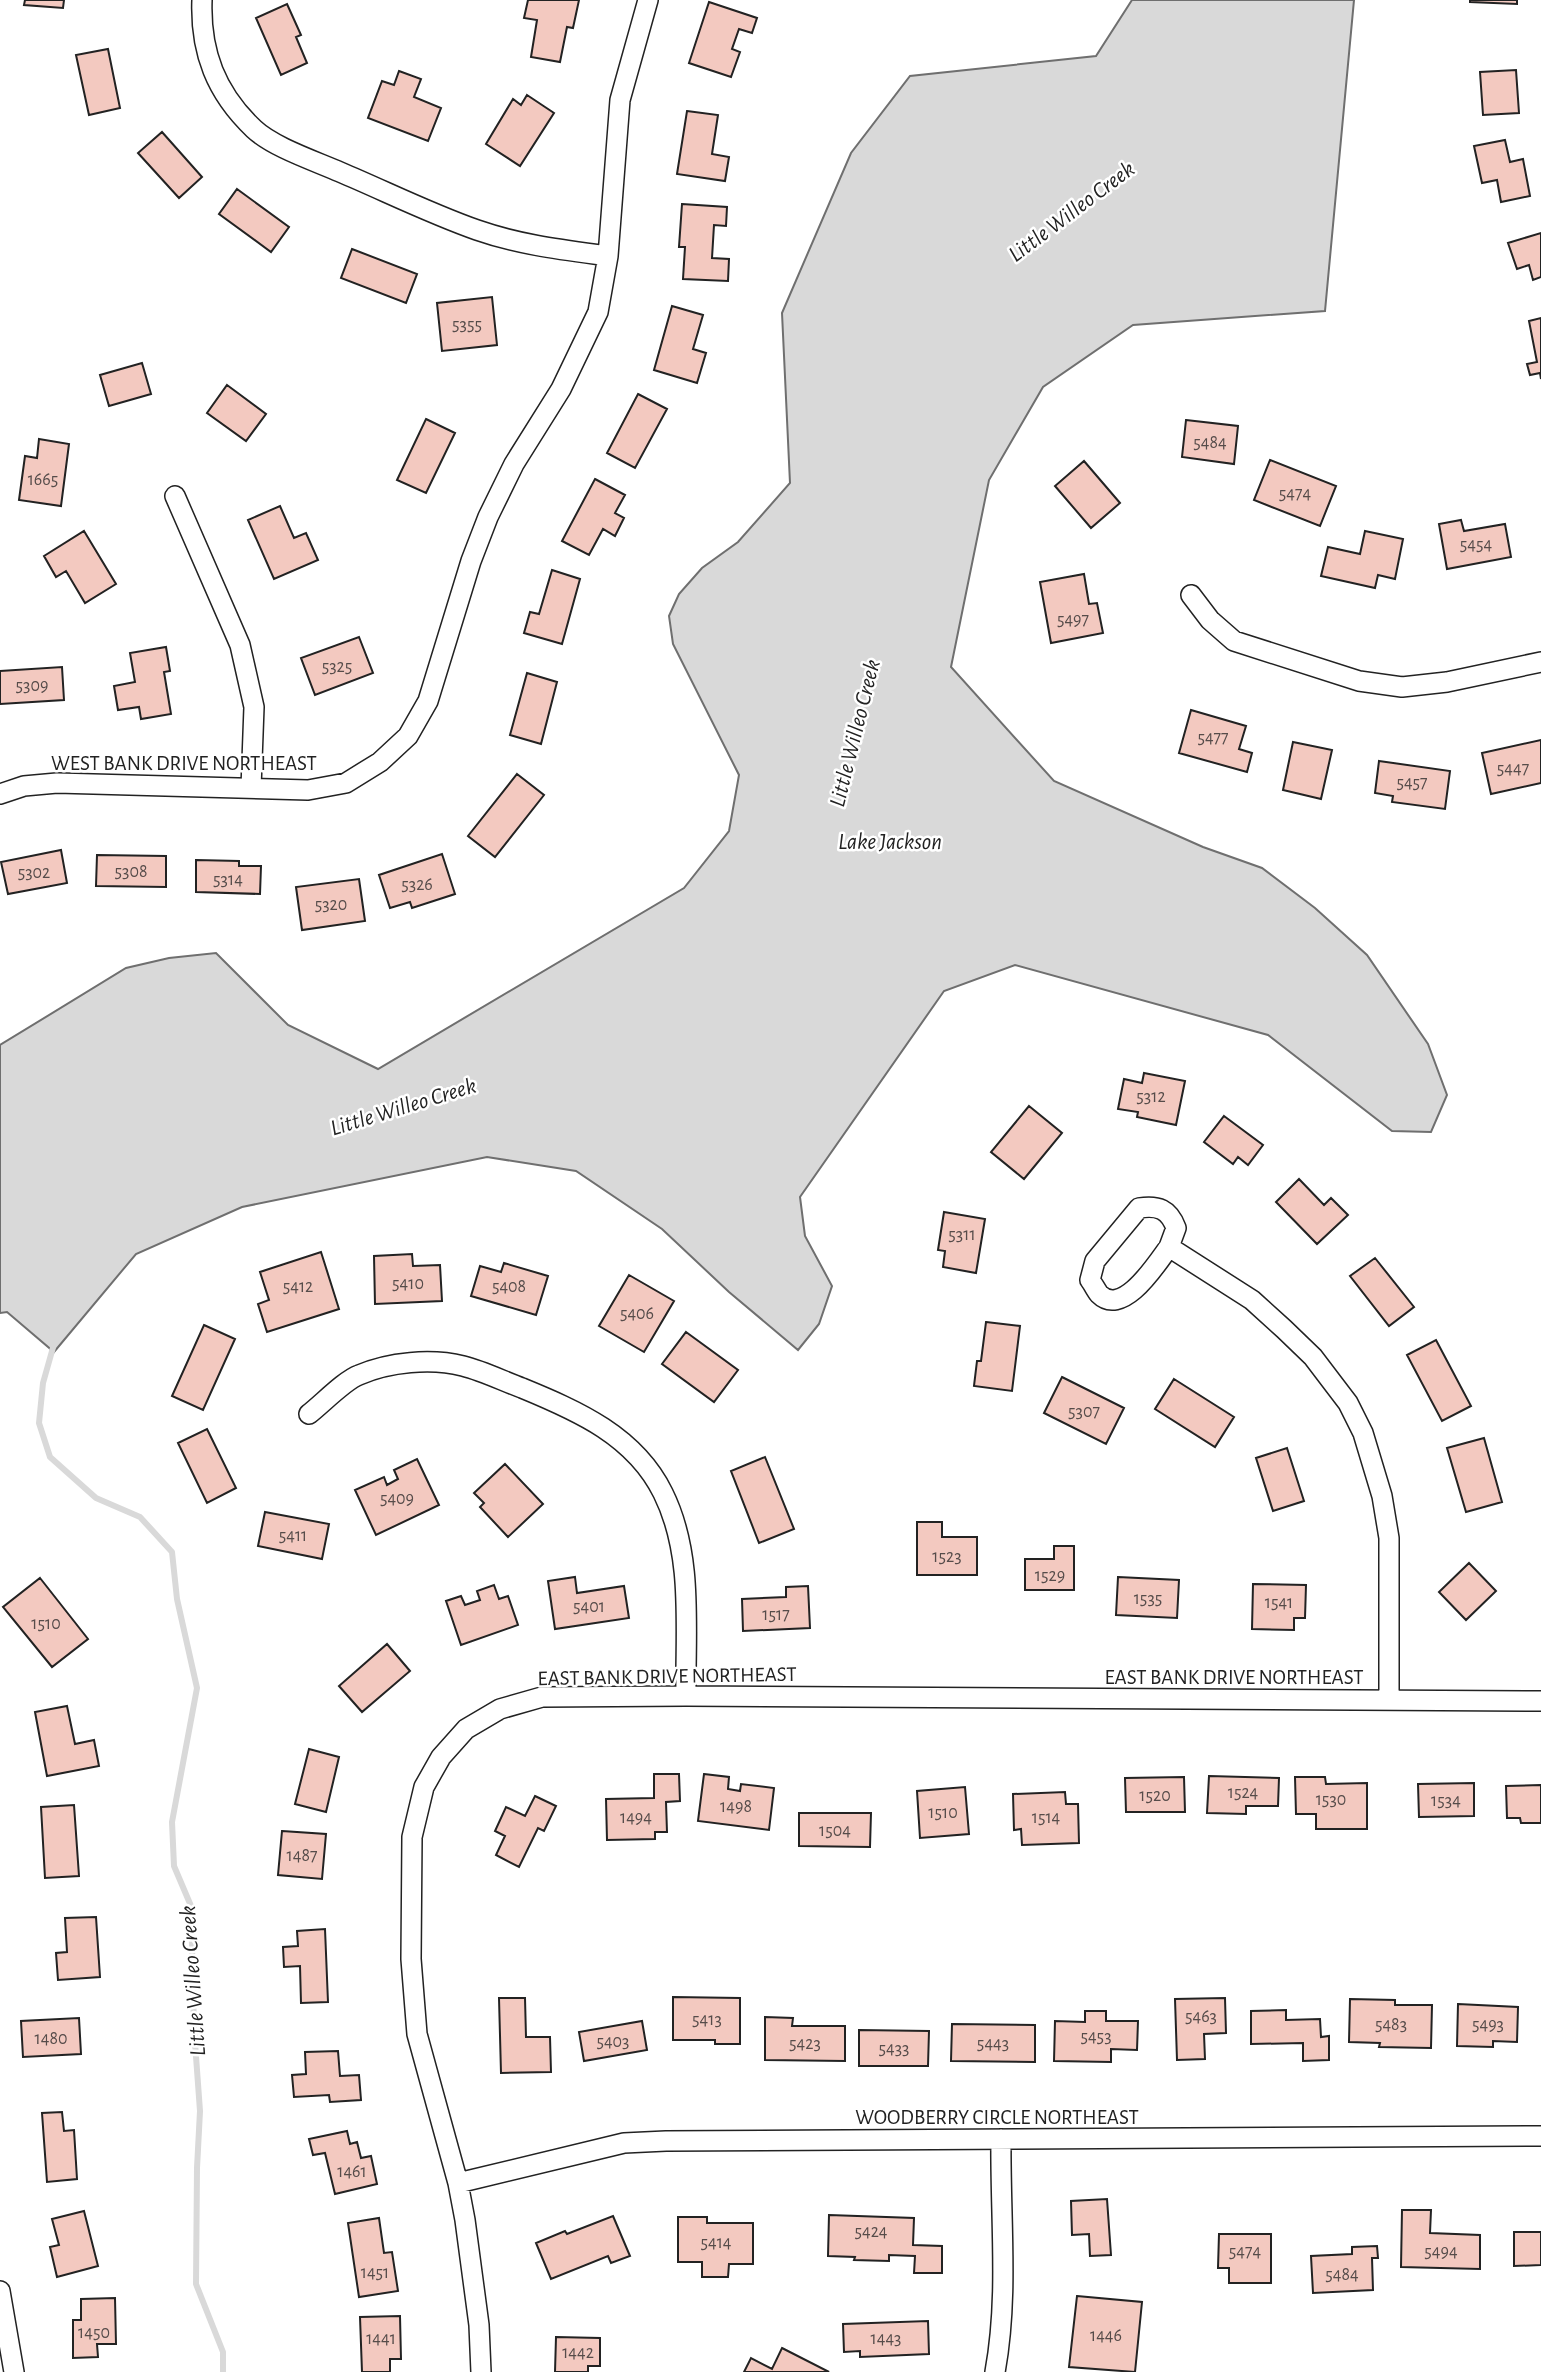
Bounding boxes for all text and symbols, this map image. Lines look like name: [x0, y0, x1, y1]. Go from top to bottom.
water label: Little Willeo Creek: [1005, 157, 1139, 267]
house number: 5355: [452, 316, 482, 334]
house number: 5484: [1193, 434, 1227, 452]
house number: 1665: [28, 471, 58, 489]
house number: 5474: [1279, 485, 1312, 503]
house number: 5454: [1460, 536, 1493, 554]
house number: 5497: [1057, 611, 1089, 629]
water label: Little Willeo Creek: [826, 657, 885, 809]
house number: 5325: [322, 658, 352, 676]
house number: 5309: [16, 677, 48, 695]
house number: 5477: [1197, 729, 1229, 747]
street label: WEST BANK DRIVE NORTHEAST: [51, 753, 317, 774]
house number: 5447: [1497, 760, 1529, 778]
house number: 5457: [1396, 774, 1428, 792]
water label: Lake Jackson: [838, 831, 942, 854]
house number: 5308: [115, 863, 147, 881]
house number: 5302: [18, 864, 50, 882]
house number: 5314: [213, 871, 243, 889]
house number: 5326: [401, 876, 433, 894]
house number: 5320: [315, 896, 347, 914]
water label: Little Willeo Creek: [328, 1074, 479, 1141]
house number: 5312: [1136, 1088, 1166, 1106]
house number: 5311: [948, 1226, 976, 1244]
house number: 5410: [392, 1275, 424, 1293]
house number: 5412: [283, 1278, 313, 1296]
house number: 5408: [492, 1278, 526, 1296]
house number: 5406: [620, 1305, 654, 1323]
house number: 5307: [1068, 1403, 1100, 1421]
house number: 5409: [380, 1490, 414, 1508]
house number: 5411: [279, 1527, 307, 1545]
house number: 1523: [932, 1548, 962, 1566]
house number: 1529: [1035, 1567, 1065, 1585]
house number: 1535: [1134, 1590, 1162, 1608]
house number: 1541: [1265, 1594, 1293, 1612]
house number: 5401: [573, 1598, 605, 1616]
house number: 1517: [762, 1606, 790, 1624]
house number: 1510: [31, 1615, 61, 1633]
street label: EAST BANK DRIVE NORTHEAST: [537, 1664, 797, 1689]
street label: EAST BANK DRIVE NORTHEAST: [1104, 1667, 1364, 1688]
house number: 1524: [1228, 1784, 1259, 1802]
house number: 1520: [1139, 1787, 1171, 1805]
house number: 1530: [1316, 1791, 1346, 1809]
house number: 1534: [1431, 1792, 1461, 1810]
house number: 1498: [720, 1798, 752, 1816]
house number: 1510: [928, 1804, 958, 1822]
house number: 1494: [620, 1809, 652, 1827]
house number: 1514: [1032, 1809, 1061, 1827]
house number: 1504: [819, 1822, 851, 1840]
house number: 1487: [287, 1847, 317, 1865]
water label: Little Willeo Creek: [177, 1904, 210, 2057]
house number: 5463: [1185, 2008, 1217, 2026]
house number: 5413: [692, 2011, 722, 2029]
house number: 5483: [1375, 2016, 1407, 2034]
house number: 5493: [1472, 2016, 1504, 2034]
house number: 5453: [1080, 2028, 1112, 2046]
house number: 1480: [35, 2030, 67, 2048]
house number: 5403: [596, 2033, 630, 2051]
house number: 5423: [789, 2035, 821, 2053]
house number: 5443: [977, 2035, 1009, 2053]
house number: 5433: [878, 2040, 910, 2058]
street label: WOODBERRY CIRCLE NORTHEAST: [855, 2107, 1139, 2128]
house number: 1461: [337, 2163, 367, 2181]
house number: 5424: [854, 2223, 888, 2241]
house number: 5414: [700, 2234, 732, 2252]
house number: 5474: [1229, 2243, 1262, 2261]
house number: 5494: [1424, 2243, 1458, 2261]
house number: 1451: [361, 2264, 389, 2282]
house number: 5484: [1325, 2266, 1359, 2284]
house number: 1450: [78, 2324, 110, 2342]
house number: 1446: [1090, 2327, 1122, 2345]
house number: 1441: [366, 2330, 396, 2348]
house number: 1443: [871, 2330, 901, 2348]
house number: 1442: [562, 2344, 594, 2362]

